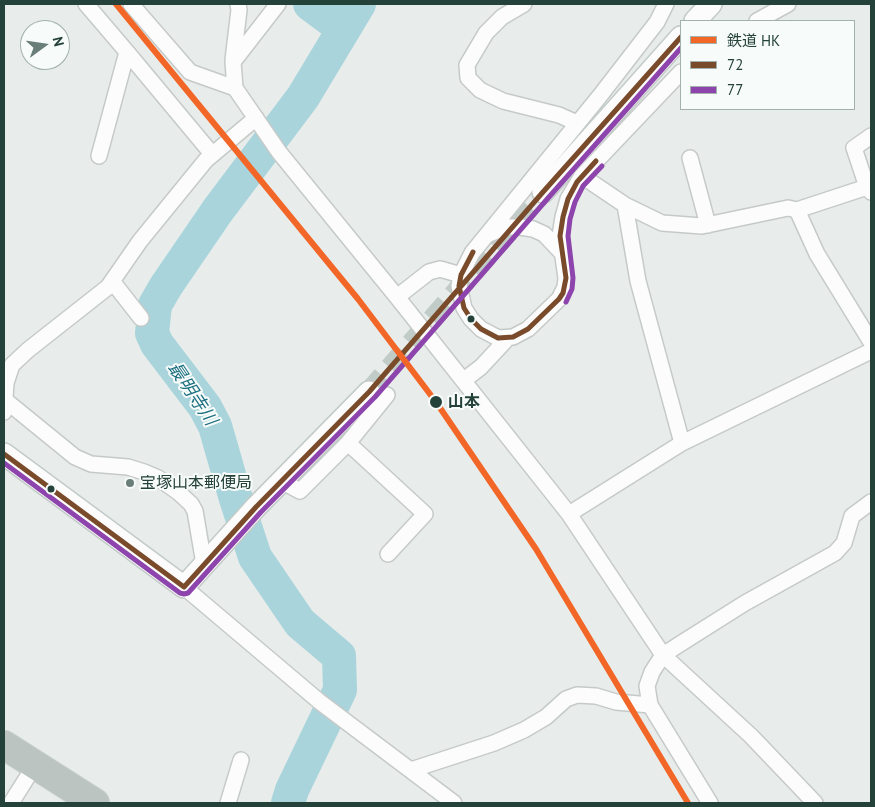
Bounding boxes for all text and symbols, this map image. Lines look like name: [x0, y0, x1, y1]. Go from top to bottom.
north arrow: [20, 20, 70, 70]
legend: [680, 20, 855, 110]
text: 鉄道 HK: [727, 31, 780, 50]
text: N: [49, 35, 68, 48]
text: 72: [727, 55, 743, 74]
text: 77: [727, 80, 743, 99]
unlabelled marker: [466, 314, 476, 324]
water label: 最明寺川: [163, 358, 221, 430]
place label: 山本: [448, 392, 480, 412]
marker: 山本: [428, 394, 444, 410]
place label: 宝塚山本郵便局: [140, 473, 252, 493]
marker: 宝塚山本郵便局: [124, 477, 136, 489]
unlabelled marker: [46, 484, 56, 494]

